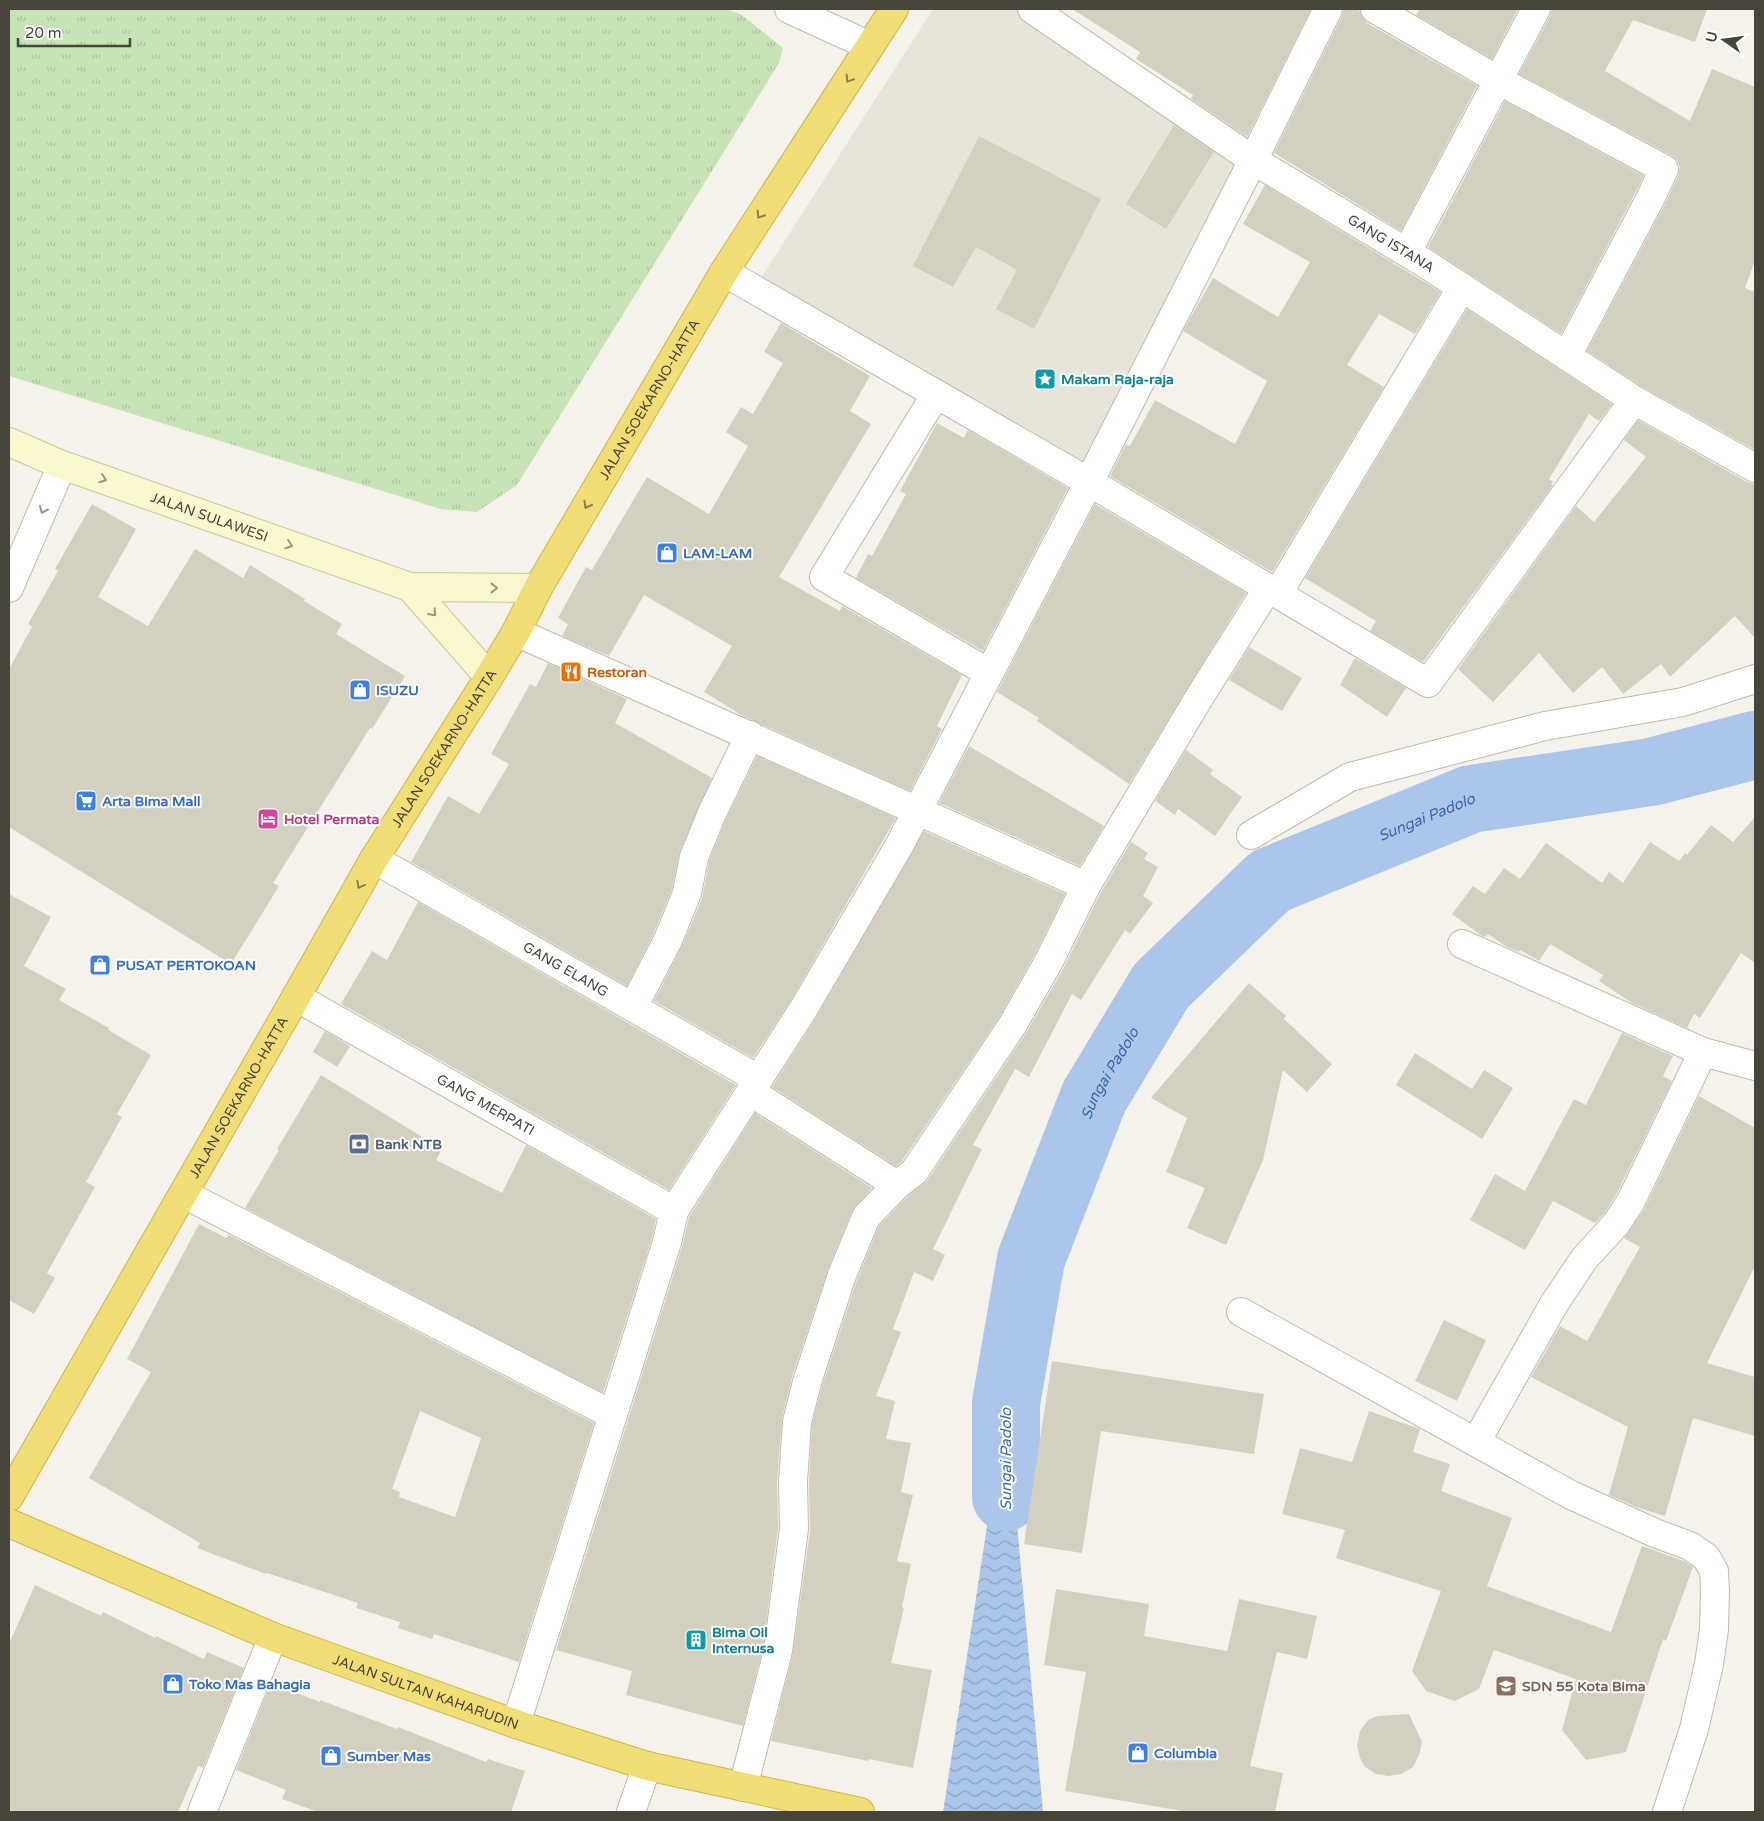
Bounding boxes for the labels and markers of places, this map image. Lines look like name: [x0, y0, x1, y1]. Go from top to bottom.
place icon: Makam Raja-raja: [1033, 367, 1057, 391]
place label: Makam Raja-raja: [1061, 371, 1174, 388]
shop icon: LAM-LAM: [655, 541, 679, 565]
place label: LAM-LAM: [683, 545, 752, 562]
restaurant icon: Restoran: [559, 660, 583, 684]
place label: Restoran: [587, 664, 647, 681]
shop icon: ISUZU: [348, 678, 372, 702]
place label: ISUZU: [376, 682, 419, 699]
supermarket icon: Arta Bima Mall: [74, 789, 98, 813]
place label: Arta Bima Mall: [102, 793, 200, 810]
hotel icon: Hotel Permata: [256, 807, 280, 831]
place label: Hotel Permata: [284, 811, 380, 828]
shop icon: PUSAT PERTOKOAN: [88, 953, 112, 977]
place label: PUSAT PERTOKOAN: [116, 957, 256, 974]
bank icon: Bank NTB: [347, 1132, 371, 1156]
place label: Bank NTB: [375, 1136, 442, 1153]
place label: Bima Oil Internusa: [712, 1624, 774, 1657]
building icon: Bima Oil Internusa: [684, 1628, 708, 1652]
shop icon: Toko Mas Bahagia: [161, 1672, 185, 1696]
school or university icon: SDN 55 Kota Bima: [1494, 1674, 1518, 1698]
place label: Toko Mas Bahagia: [188, 1676, 311, 1693]
place label: SDN 55 Kota Bima: [1522, 1678, 1646, 1695]
shop icon: Columbia: [1126, 1741, 1150, 1765]
shop icon: Sumber Mas: [319, 1744, 343, 1768]
place label: Columbia: [1154, 1745, 1217, 1762]
place label: Sumber Mas: [347, 1748, 431, 1765]

